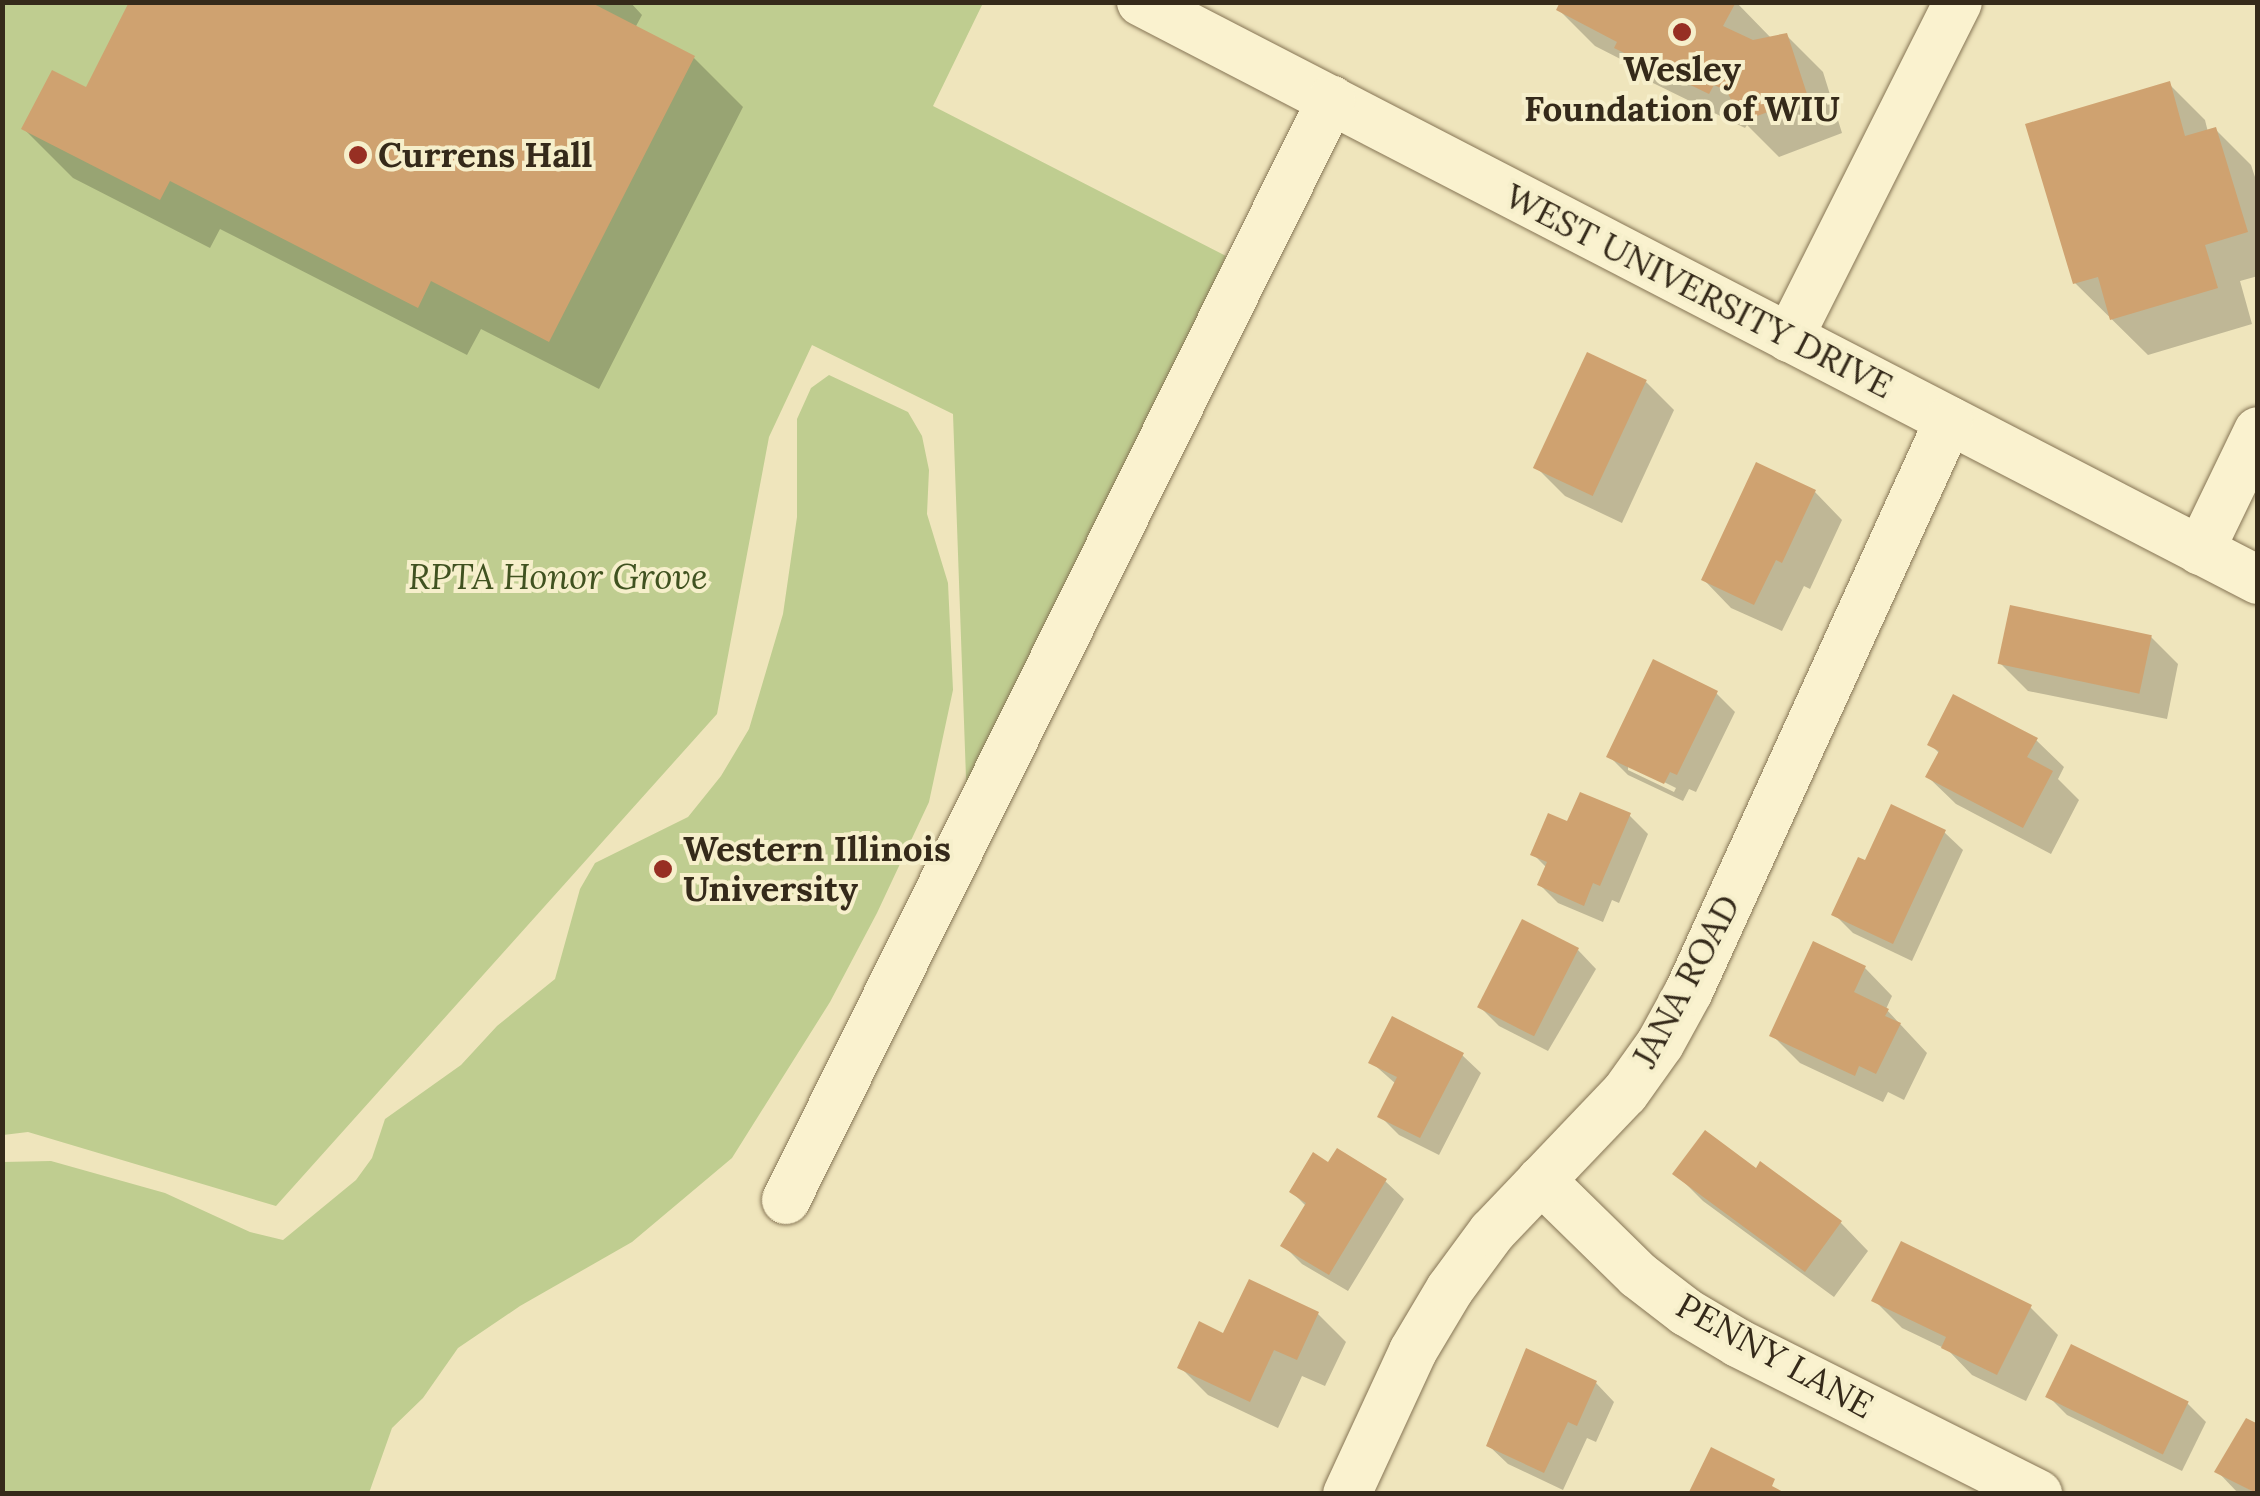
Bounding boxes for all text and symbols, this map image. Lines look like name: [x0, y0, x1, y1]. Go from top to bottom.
marker: Wesley Foundation of WIU: [1671, 21, 1693, 43]
place label: Wesley Foundation of WIU: [1524, 48, 1840, 130]
place label: Currens Hall: [378, 134, 592, 176]
marker: Currens Hall: [347, 144, 369, 166]
street label: WEST UNIVERSITY DRIVE: [1498, 175, 1900, 407]
park label: RPTA Honor Grove: [408, 556, 708, 598]
place label: Western Illinois University: [683, 828, 951, 910]
marker: Western Illinois University: [652, 858, 674, 880]
street label: JANA ROAD: [1623, 888, 1749, 1074]
street label: PENNY LANE: [1669, 1285, 1881, 1427]

